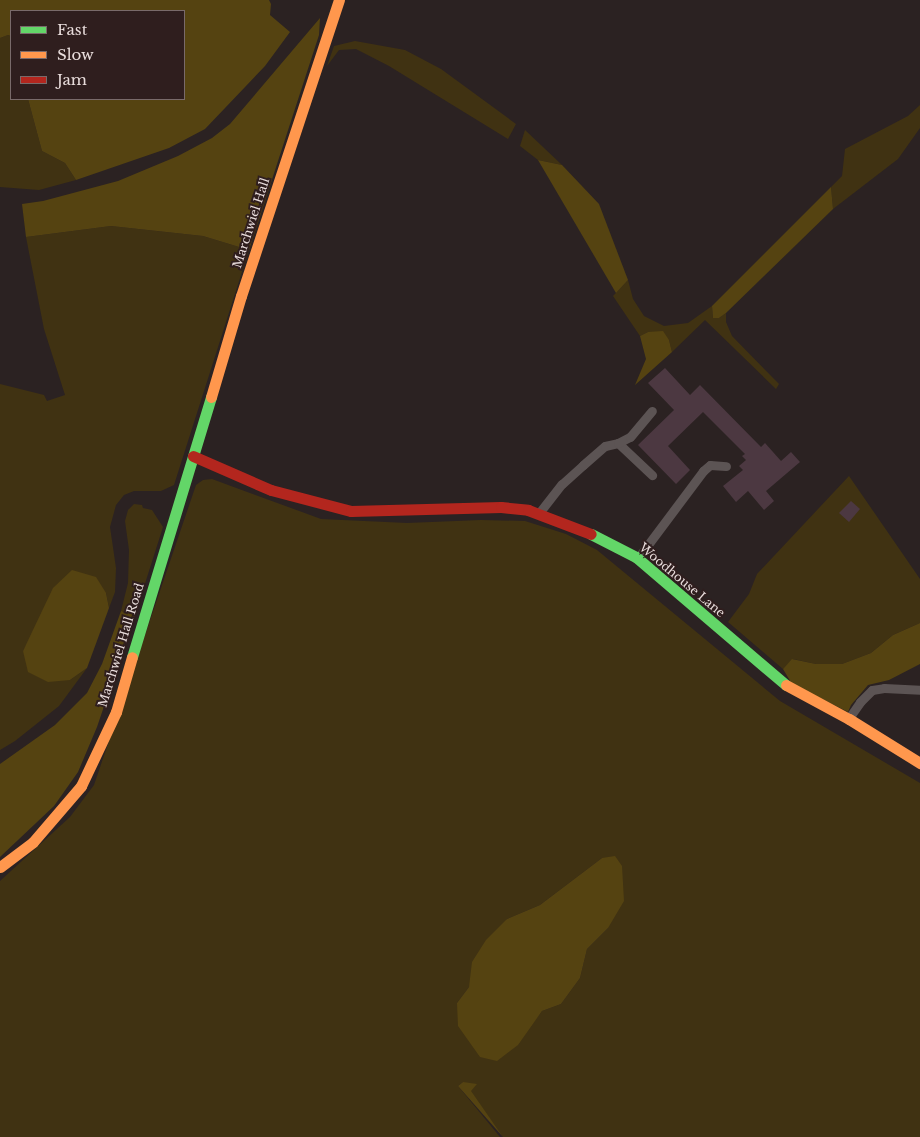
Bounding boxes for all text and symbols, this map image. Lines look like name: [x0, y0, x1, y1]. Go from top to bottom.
legend: [10, 10, 185, 100]
text: Fast: [57, 20, 87, 39]
text: Slow: [57, 45, 94, 64]
text: Jam: [57, 70, 87, 89]
street label: Marchwiel Hall: [230, 176, 272, 270]
street label: Woodhouse Lane: [636, 540, 728, 620]
street label: Marchwiel Hall Road: [95, 581, 147, 709]

